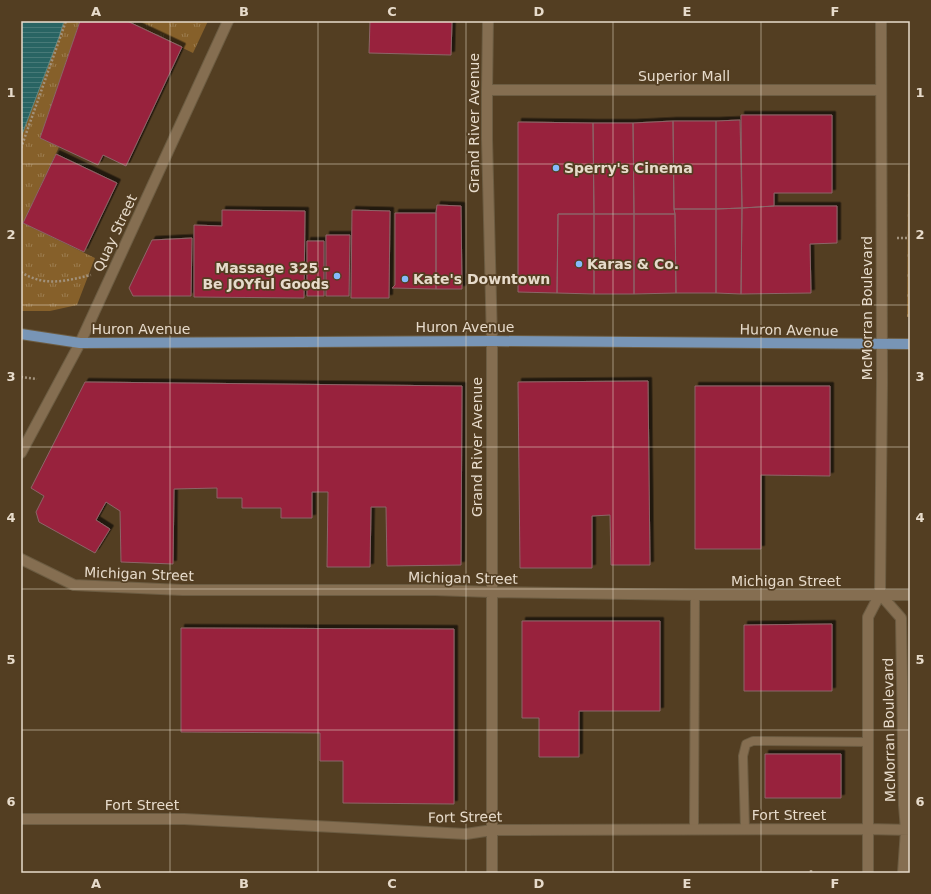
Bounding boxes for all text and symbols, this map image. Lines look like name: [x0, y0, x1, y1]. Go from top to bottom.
text: A: [91, 4, 101, 19]
text: B: [239, 4, 249, 19]
text: C: [387, 4, 397, 19]
text: D: [534, 4, 545, 19]
text: E: [683, 4, 691, 19]
text: F: [831, 4, 839, 19]
street label: Grand River Avenue: [466, 53, 482, 193]
street label: Superior Mall: [638, 68, 730, 84]
text: 1: [6, 85, 16, 100]
text: 1: [915, 85, 925, 100]
place label: Sperry's Cinema: [564, 160, 693, 176]
marker: Sperry's Cinema: [551, 163, 561, 173]
street label: Quay Street: [90, 191, 140, 274]
text: 2: [6, 227, 16, 242]
text: 2: [915, 227, 925, 242]
street label: McMorran Boulevard: [859, 236, 875, 380]
place label: Karas & Co.: [587, 256, 679, 272]
marker: Karas & Co.: [574, 259, 584, 269]
place label: Massage 325 - Be JOYful Goods: [202, 260, 329, 292]
marker: Massage 325 - Be JOYful Goods: [332, 271, 342, 281]
place label: Kate's Downtown: [413, 271, 550, 287]
marker: Kate's Downtown: [400, 274, 410, 284]
street label: Huron Avenue: [416, 319, 514, 335]
street label: Huron Avenue: [92, 321, 190, 337]
street label: Huron Avenue: [739, 321, 839, 339]
text: 3: [6, 369, 16, 384]
text: 3: [915, 369, 925, 384]
street label: Grand River Avenue: [469, 377, 485, 517]
text: 4: [6, 510, 16, 525]
text: 4: [915, 510, 925, 525]
street label: Michigan Street: [84, 564, 195, 584]
street label: Michigan Street: [408, 569, 519, 587]
street label: Michigan Street: [731, 573, 841, 589]
text: 5: [6, 652, 16, 667]
text: 5: [915, 652, 925, 667]
street label: McMorran Boulevard: [880, 658, 898, 802]
text: 6: [6, 794, 16, 809]
text: 6: [915, 794, 925, 809]
street label: Fort Street: [105, 797, 180, 813]
street label: Fort Street: [752, 807, 827, 823]
street label: Fort Street: [428, 808, 503, 826]
text: A: [91, 876, 101, 891]
text: B: [239, 876, 249, 891]
text: C: [387, 876, 397, 891]
text: D: [534, 876, 545, 891]
text: E: [683, 876, 691, 891]
text: F: [831, 876, 839, 891]

